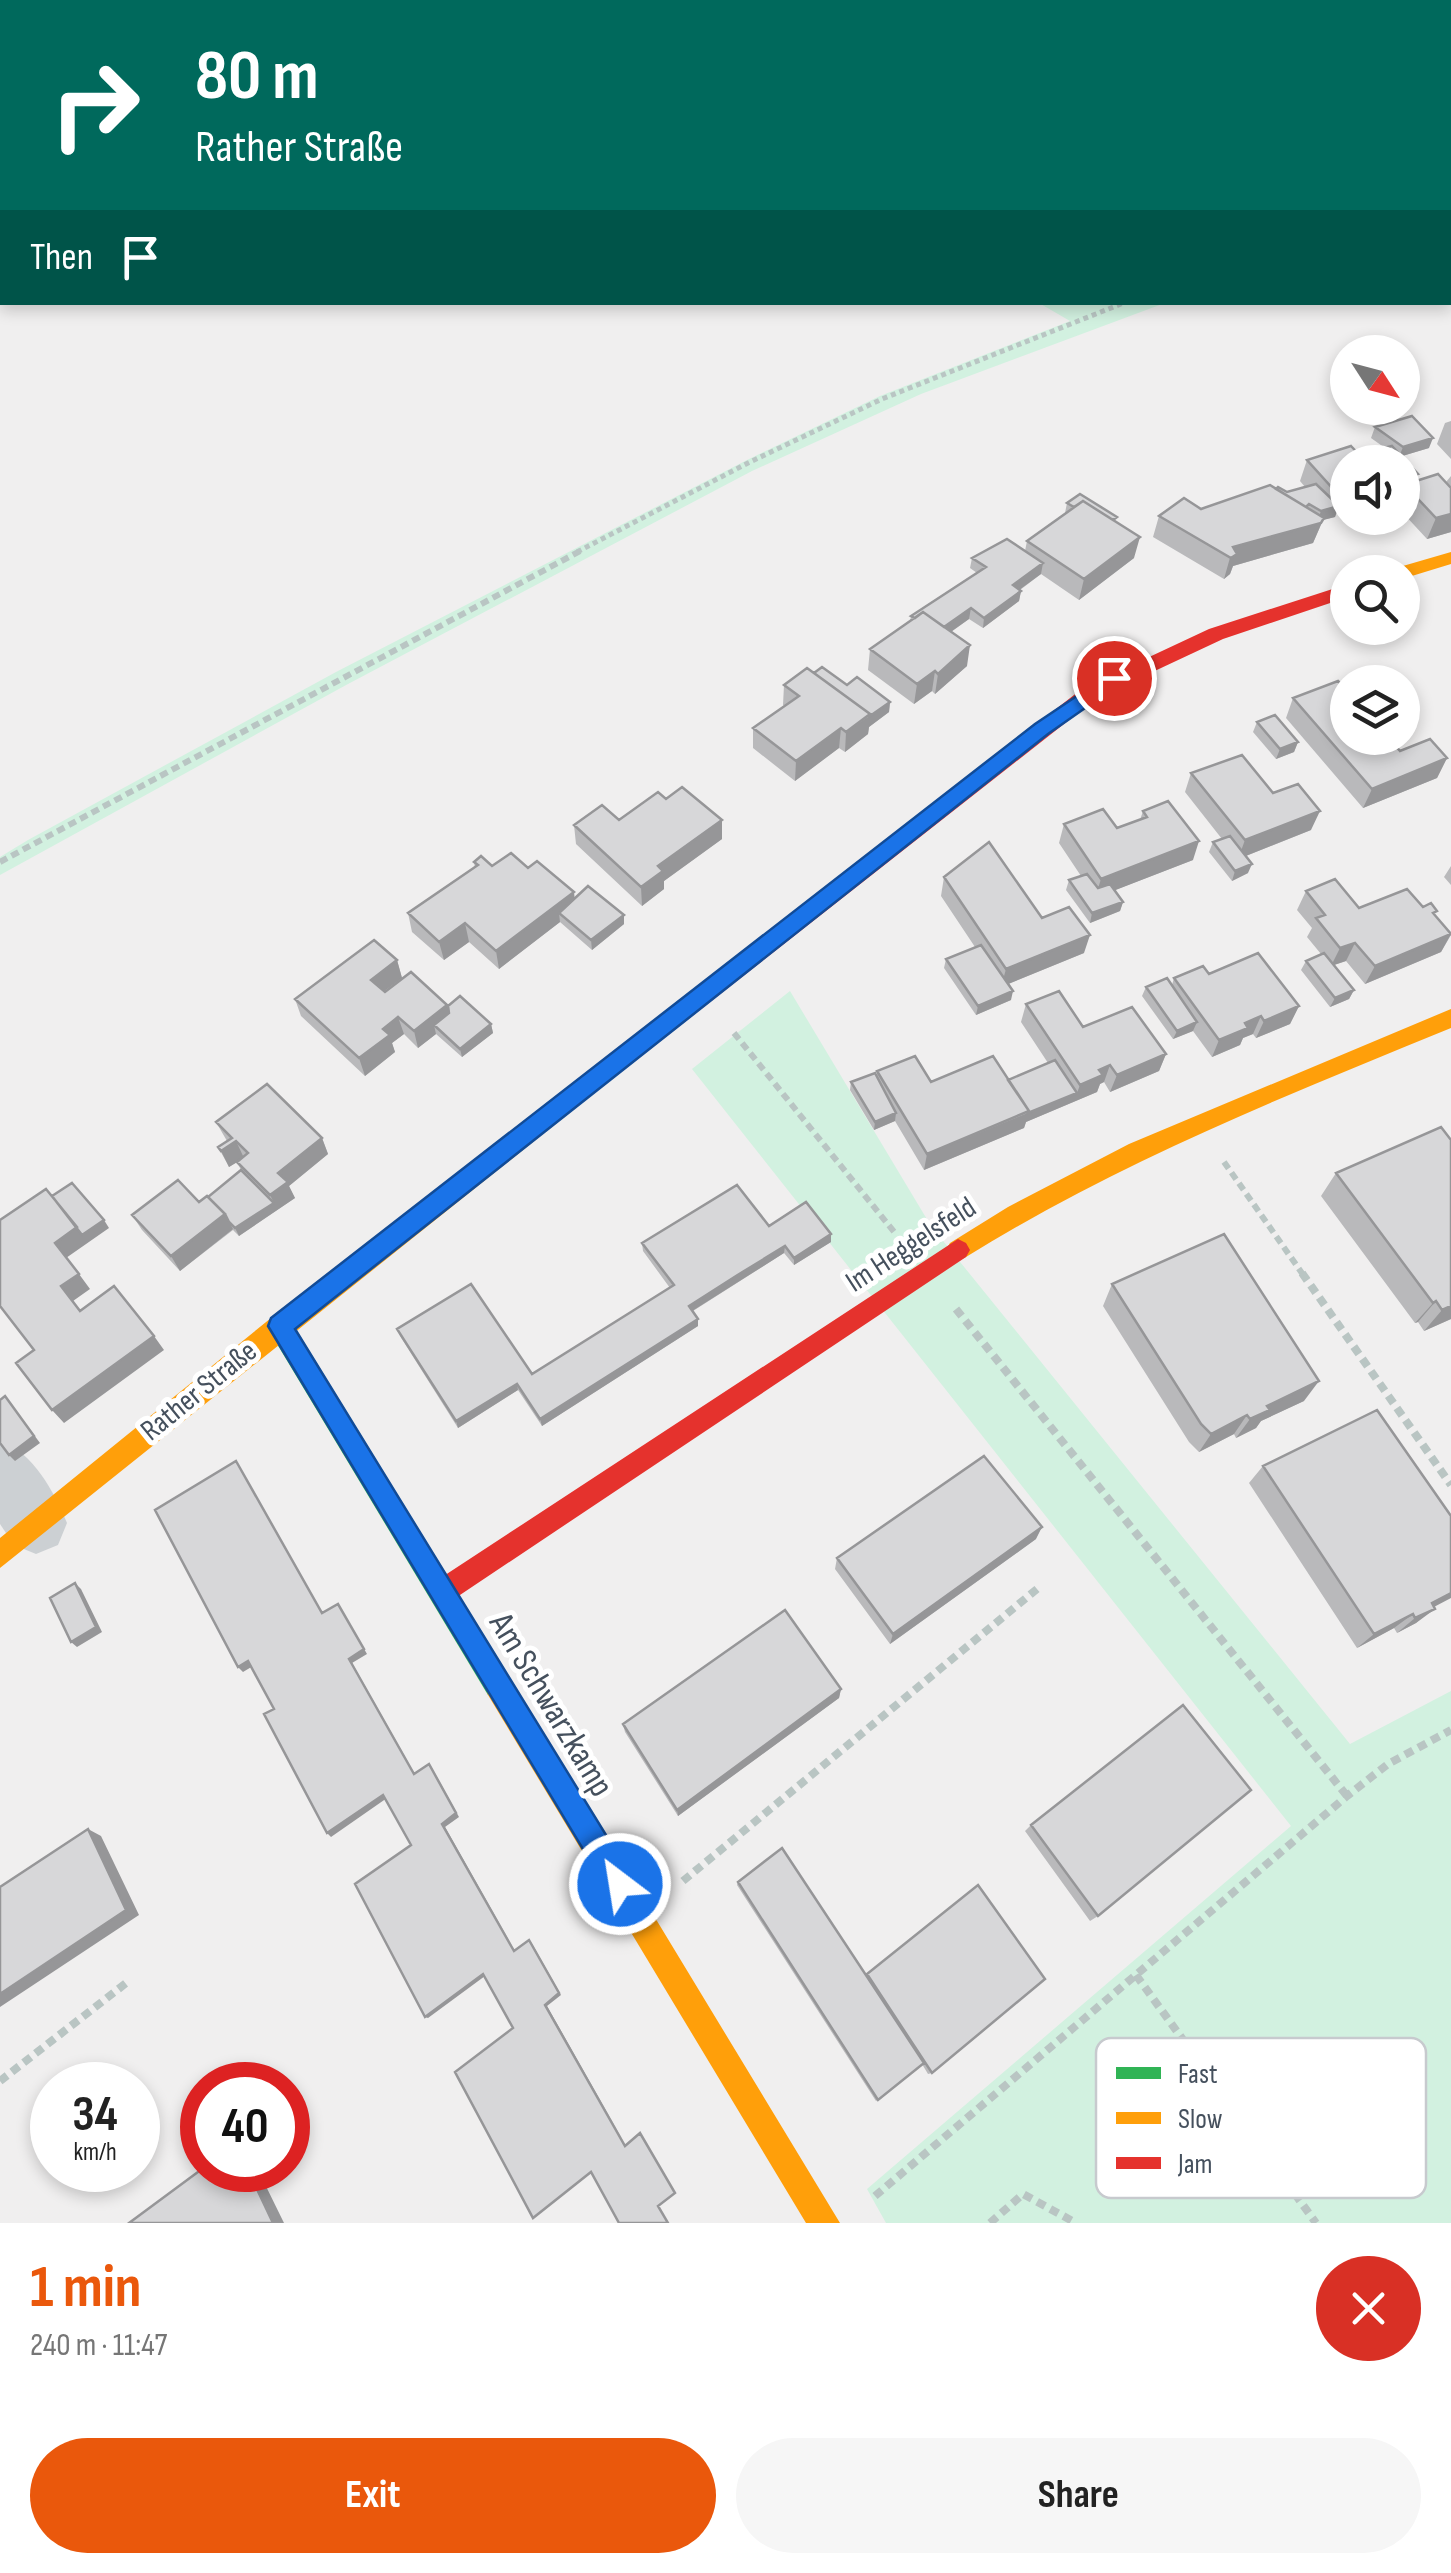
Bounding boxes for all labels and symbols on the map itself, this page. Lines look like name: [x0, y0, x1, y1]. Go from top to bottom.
north arrow: [1330, 335, 1420, 425]
pin: [1072, 636, 1157, 721]
street label: Im Heggelsfeld: [839, 1190, 983, 1300]
street label: Rather Straße: [134, 1333, 264, 1449]
street label: Am Schwarzkamp: [479, 1604, 623, 1805]
position arrow: [568, 1832, 672, 1936]
legend: [1096, 2038, 1426, 2198]
text: Fast: [1178, 2058, 1217, 2091]
speed limit sign: 40: [180, 2062, 310, 2192]
text: Slow: [1178, 2103, 1223, 2136]
text: Jam: [1177, 2148, 1213, 2181]

